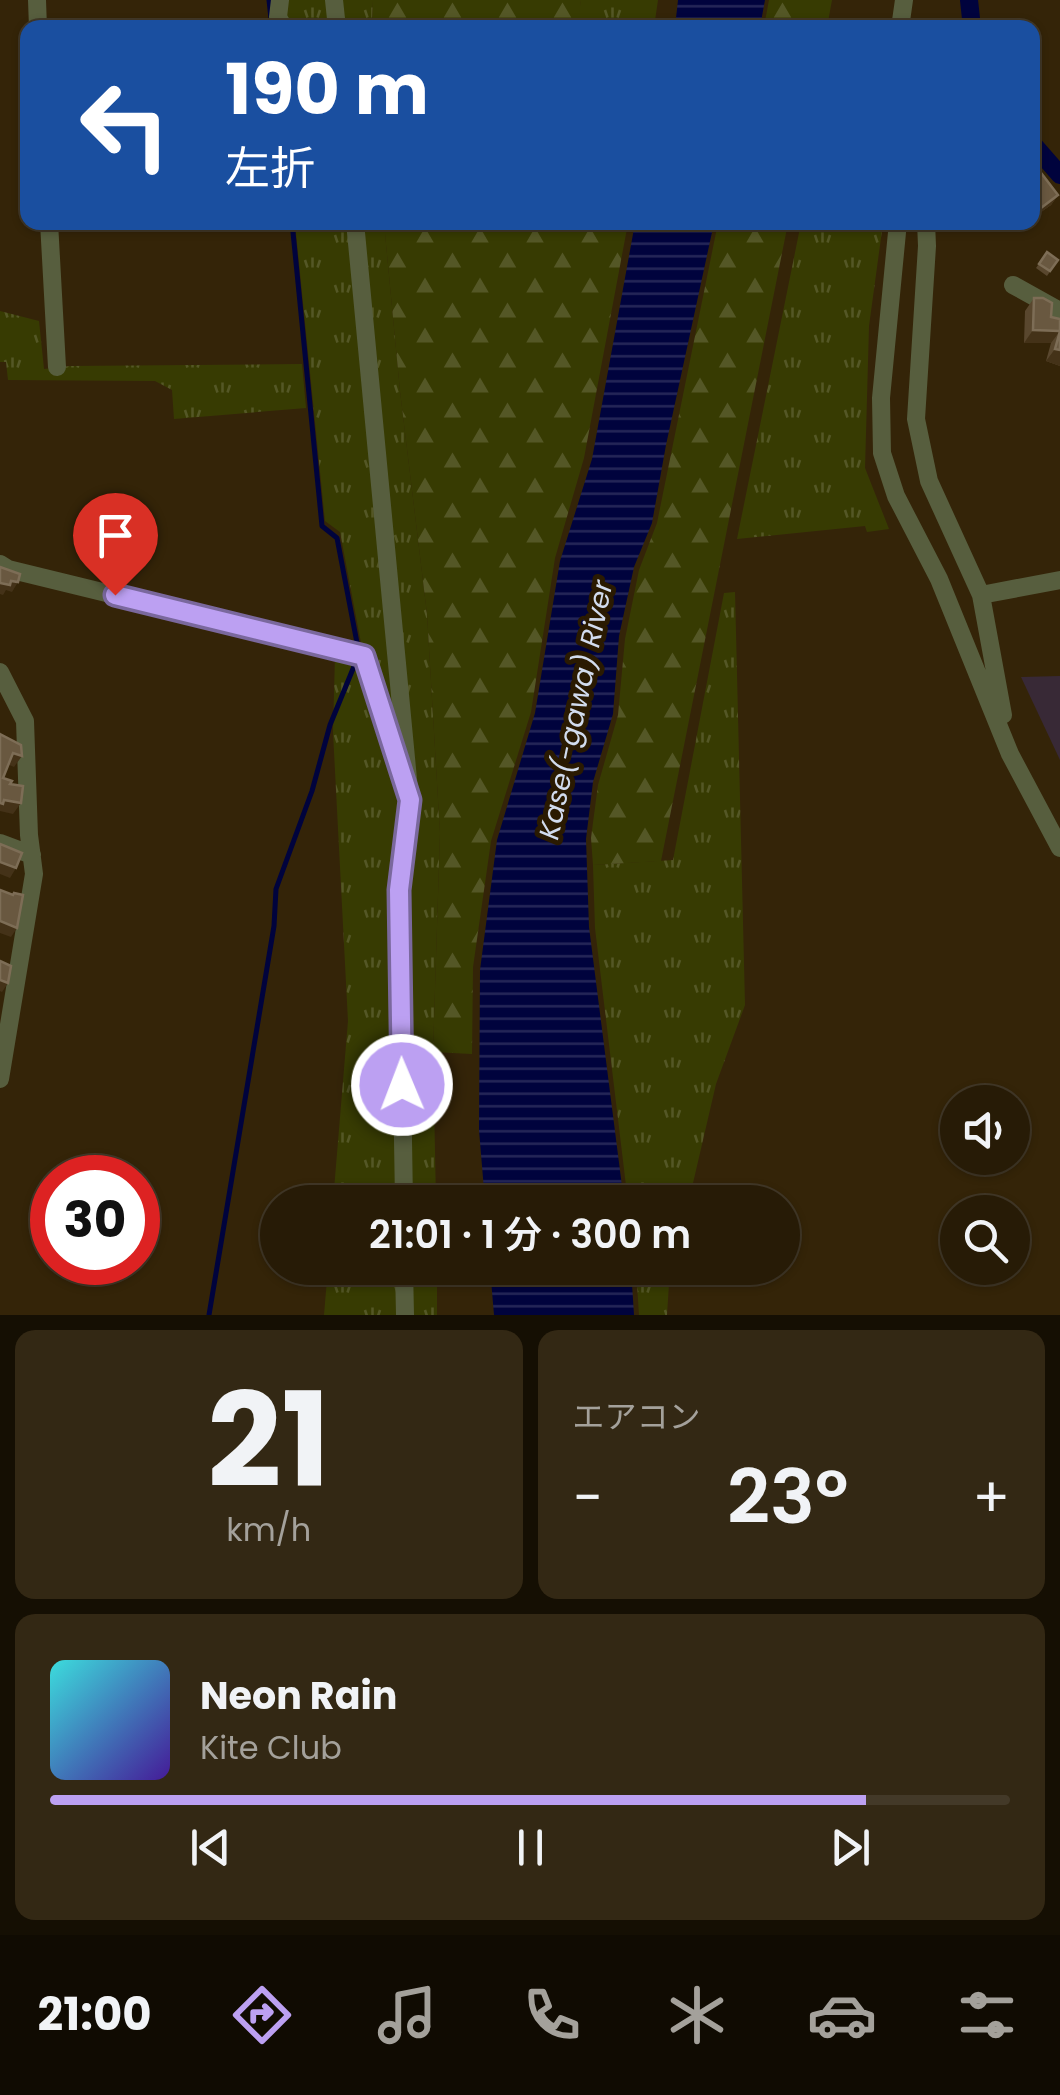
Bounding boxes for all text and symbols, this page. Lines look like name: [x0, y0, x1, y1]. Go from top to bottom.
text: 190 m: [225, 40, 429, 139]
icon: left: [60, 60, 190, 190]
text: 左折: [225, 137, 315, 200]
pin: [73, 493, 158, 596]
icon: arrive: [88, 508, 143, 563]
water label: Kase(-gawa) River: [529, 576, 623, 843]
position arrow: [350, 1033, 454, 1137]
map controls: [940, 1085, 1030, 1285]
button: sound: [940, 1085, 1030, 1175]
speed limit sign: 30: [30, 1155, 160, 1285]
button: search: [940, 1195, 1030, 1285]
text: 21:01 · 1 分 · 300 m: [369, 1208, 691, 1261]
text: 21: [207, 1349, 330, 1532]
text: エアコン: [573, 1394, 701, 1439]
text: 23°: [727, 1444, 848, 1549]
text: −: [573, 1459, 603, 1536]
text: +: [972, 1459, 1010, 1536]
text: km/h: [226, 1507, 311, 1552]
text: Neon Rain: [200, 1669, 397, 1722]
text: Kite Club: [200, 1725, 342, 1770]
icon: previous: [183, 1820, 238, 1875]
icon: pause: [503, 1820, 558, 1875]
icon: next: [823, 1820, 878, 1875]
icon: directions: [227, 1980, 297, 2050]
icon: music: [372, 1980, 442, 2050]
icon: phone: [517, 1980, 587, 2050]
icon: climate: [662, 1980, 732, 2050]
icon: car: [807, 1980, 877, 2050]
icon: filters: [952, 1980, 1022, 2050]
text: 21:00: [38, 1983, 152, 2046]

